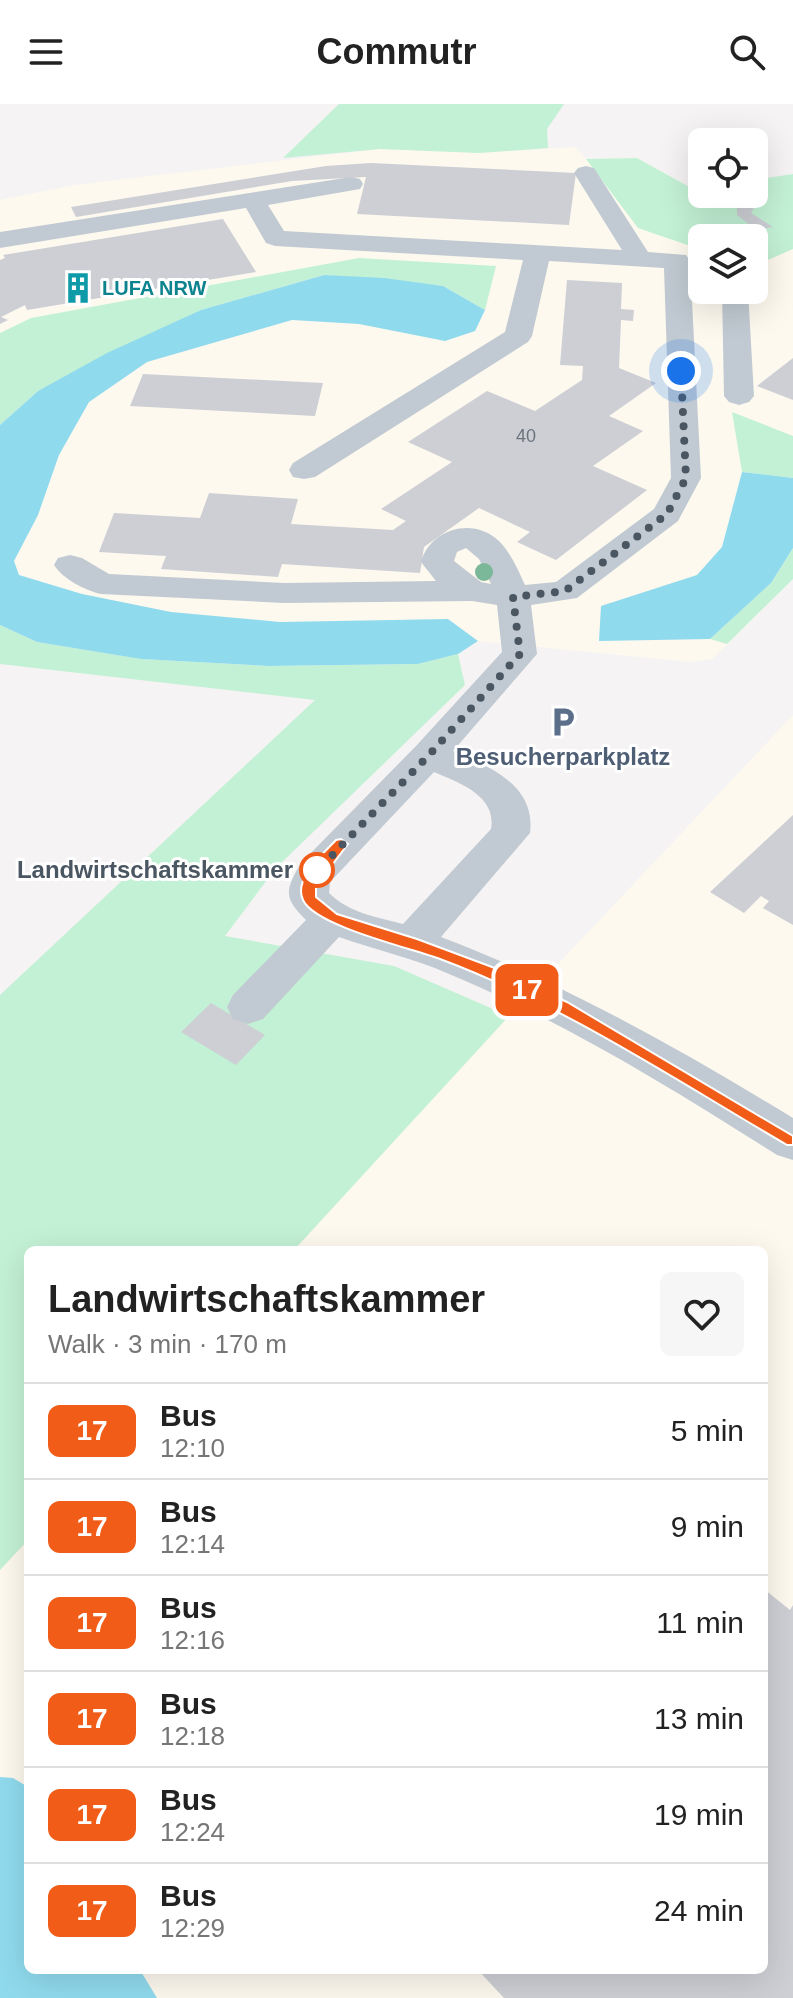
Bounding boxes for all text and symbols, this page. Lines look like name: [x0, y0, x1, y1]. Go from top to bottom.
icon: menu: [24, 30, 68, 74]
icon: search: [725, 30, 769, 74]
text: Commutr: [317, 31, 477, 72]
map controls: [688, 128, 768, 304]
button: locate: [688, 128, 768, 208]
button: layers: [688, 224, 768, 304]
building icon: LUFA NRW: [61, 271, 95, 305]
place label: LUFA NRW: [102, 277, 207, 299]
your location: [661, 351, 701, 391]
house number: 40: [516, 426, 536, 446]
parking icon: Besucherparkplatz: [546, 705, 580, 739]
place label: Besucherparkplatz: [456, 743, 670, 770]
marker: Landwirtschaftskammer: [300, 853, 334, 887]
place label: Landwirtschaftskammer: [17, 856, 293, 883]
line badge: 17: [491, 964, 563, 1016]
text: 17: [511, 974, 543, 1005]
button: heart: [660, 1272, 744, 1356]
text: Landwirtschaftskammer: [48, 1278, 485, 1320]
text: Walk · 3 min · 170 m: [48, 1329, 287, 1359]
text: Bus: [160, 1399, 217, 1432]
text: 5 min: [671, 1414, 744, 1447]
text: 17: [76, 1415, 108, 1446]
text: 12:10: [160, 1433, 225, 1463]
text: Bus: [160, 1495, 217, 1528]
text: 9 min: [671, 1510, 744, 1543]
text: 17: [76, 1511, 108, 1542]
text: 12:14: [160, 1529, 225, 1559]
text: Bus: [160, 1591, 217, 1624]
text: 11 min: [656, 1606, 744, 1639]
text: 17: [76, 1607, 108, 1638]
text: 12:16: [160, 1625, 225, 1655]
text: Bus: [160, 1687, 217, 1720]
text: 13 min: [654, 1702, 744, 1735]
text: 17: [76, 1703, 108, 1734]
text: 12:18: [160, 1721, 225, 1751]
text: Bus: [160, 1783, 217, 1816]
text: 19 min: [654, 1798, 744, 1831]
text: 17: [76, 1799, 108, 1830]
text: 12:24: [160, 1817, 225, 1847]
text: Bus: [160, 1879, 217, 1912]
text: 24 min: [654, 1894, 744, 1927]
text: 17: [76, 1895, 108, 1926]
text: 12:29: [160, 1913, 225, 1943]

